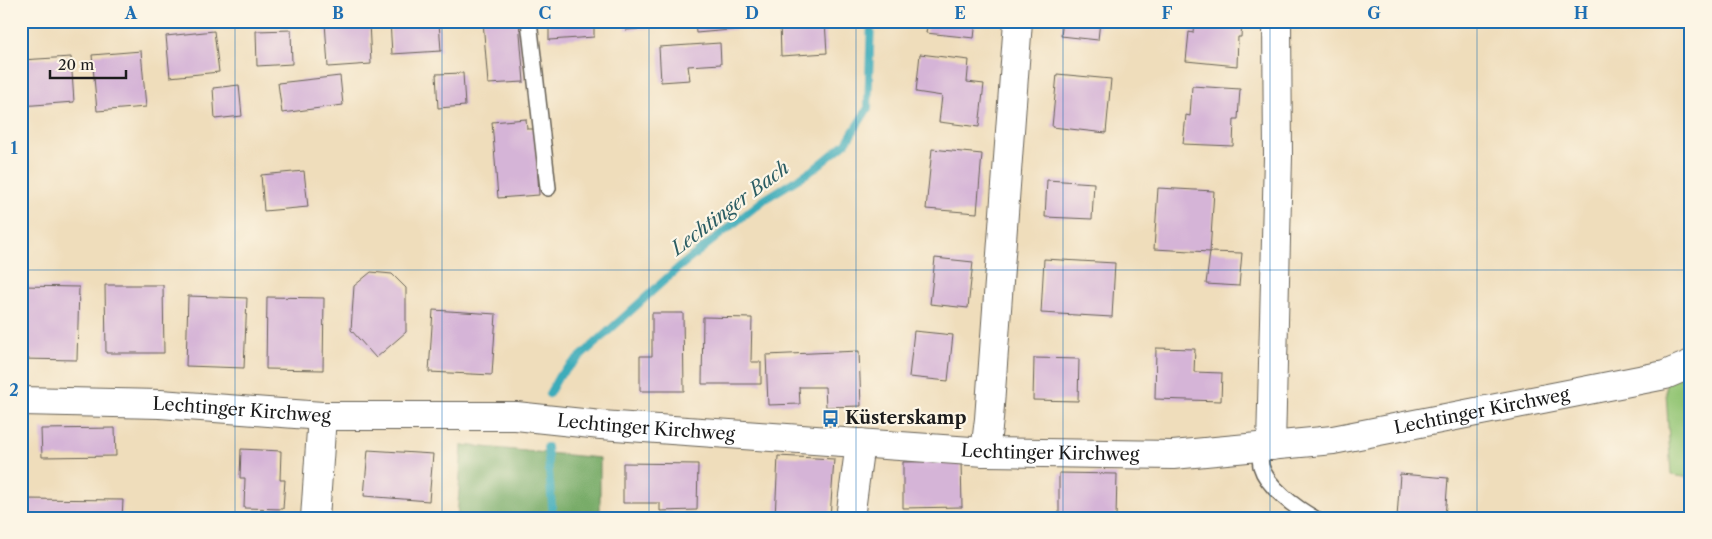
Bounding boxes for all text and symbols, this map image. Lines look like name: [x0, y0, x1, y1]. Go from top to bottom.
text: A: [124, 3, 138, 23]
text: B: [332, 3, 344, 23]
text: C: [539, 3, 551, 23]
text: D: [745, 3, 759, 23]
text: E: [954, 3, 966, 23]
text: F: [1162, 3, 1173, 23]
text: G: [1367, 3, 1381, 23]
text: H: [1574, 3, 1588, 23]
scale bar: [50, 48, 126, 80]
text: 20 m: [58, 55, 94, 74]
text: 1: [10, 138, 18, 158]
water label: Lechtinger Bach: [665, 156, 794, 261]
text: 2: [9, 380, 19, 400]
street label: Lechtinger Kirchweg: [1392, 383, 1572, 439]
street label: Lechtinger Kirchweg: [152, 393, 331, 427]
place label: Küsterskamp: [845, 407, 967, 429]
bus stop icon: Küsterskamp: [821, 408, 841, 428]
street label: Lechtinger Kirchweg: [556, 409, 736, 445]
street label: Lechtinger Kirchweg: [960, 439, 1140, 465]

